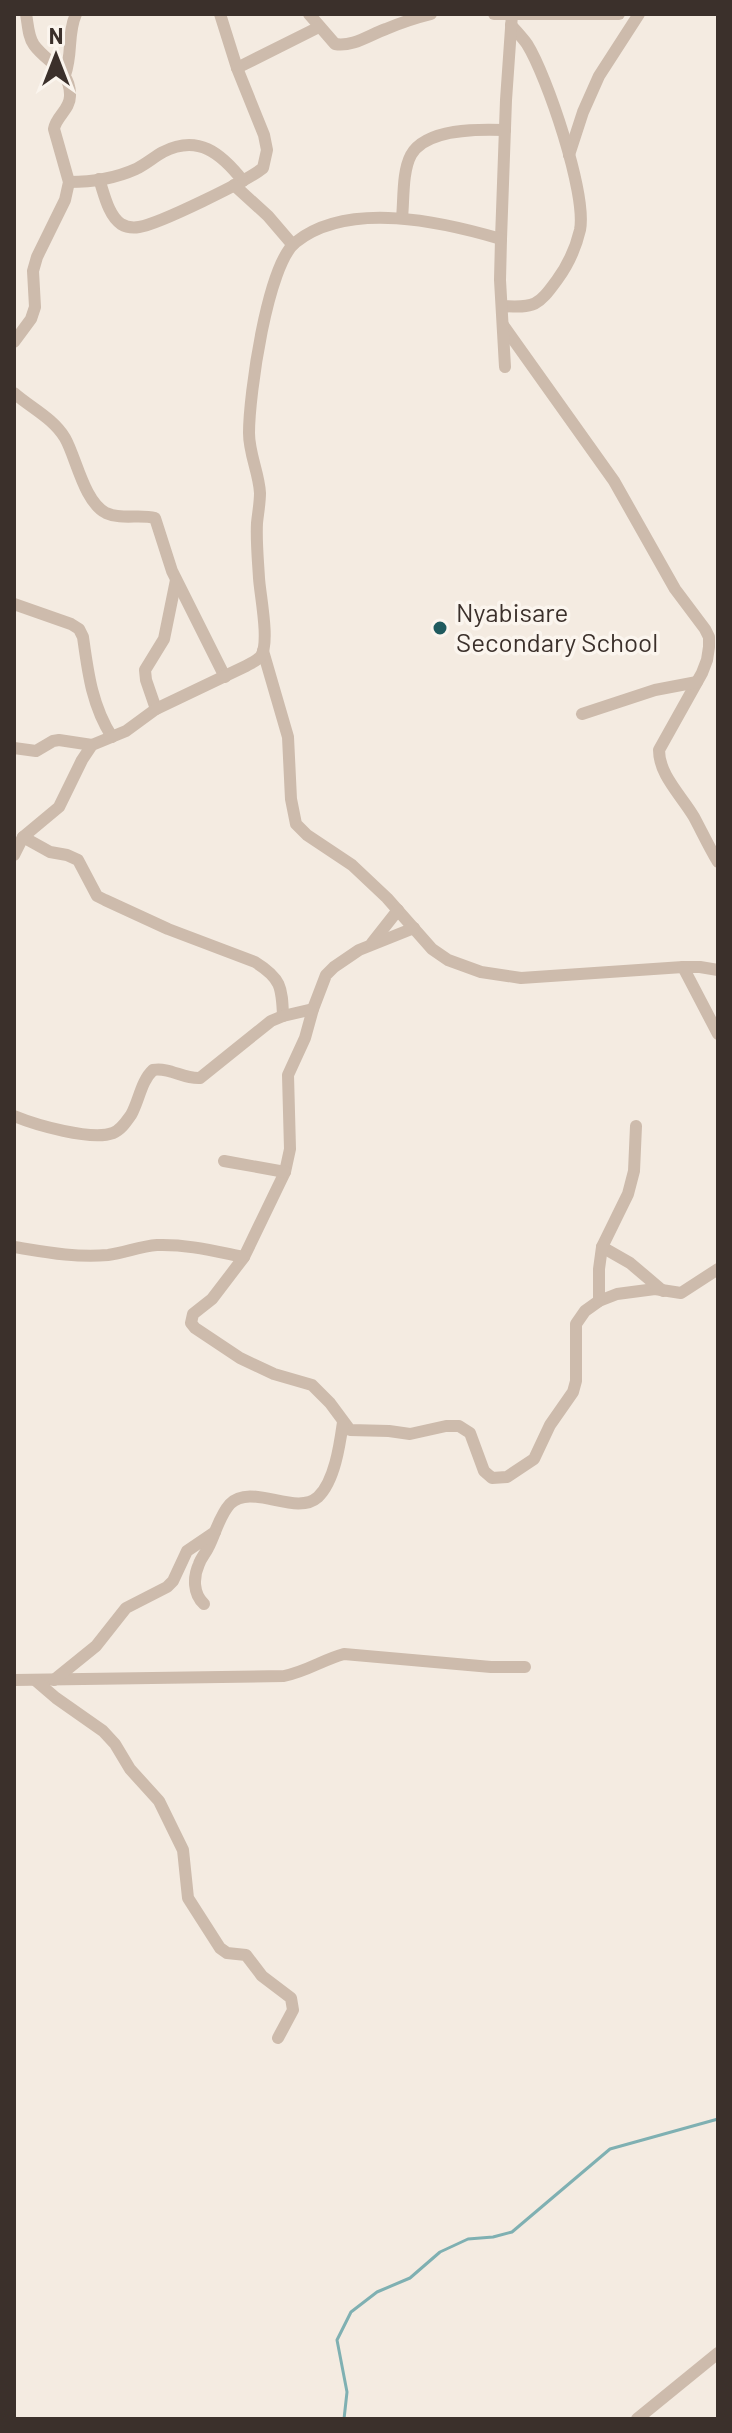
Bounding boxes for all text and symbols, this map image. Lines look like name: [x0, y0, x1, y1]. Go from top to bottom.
north arrow: [16, 16, 96, 96]
text: N: [49, 22, 63, 48]
place label: Nyabisare Secondary School: [456, 596, 658, 657]
marker: Nyabisare Secondary School: [431, 619, 449, 637]

